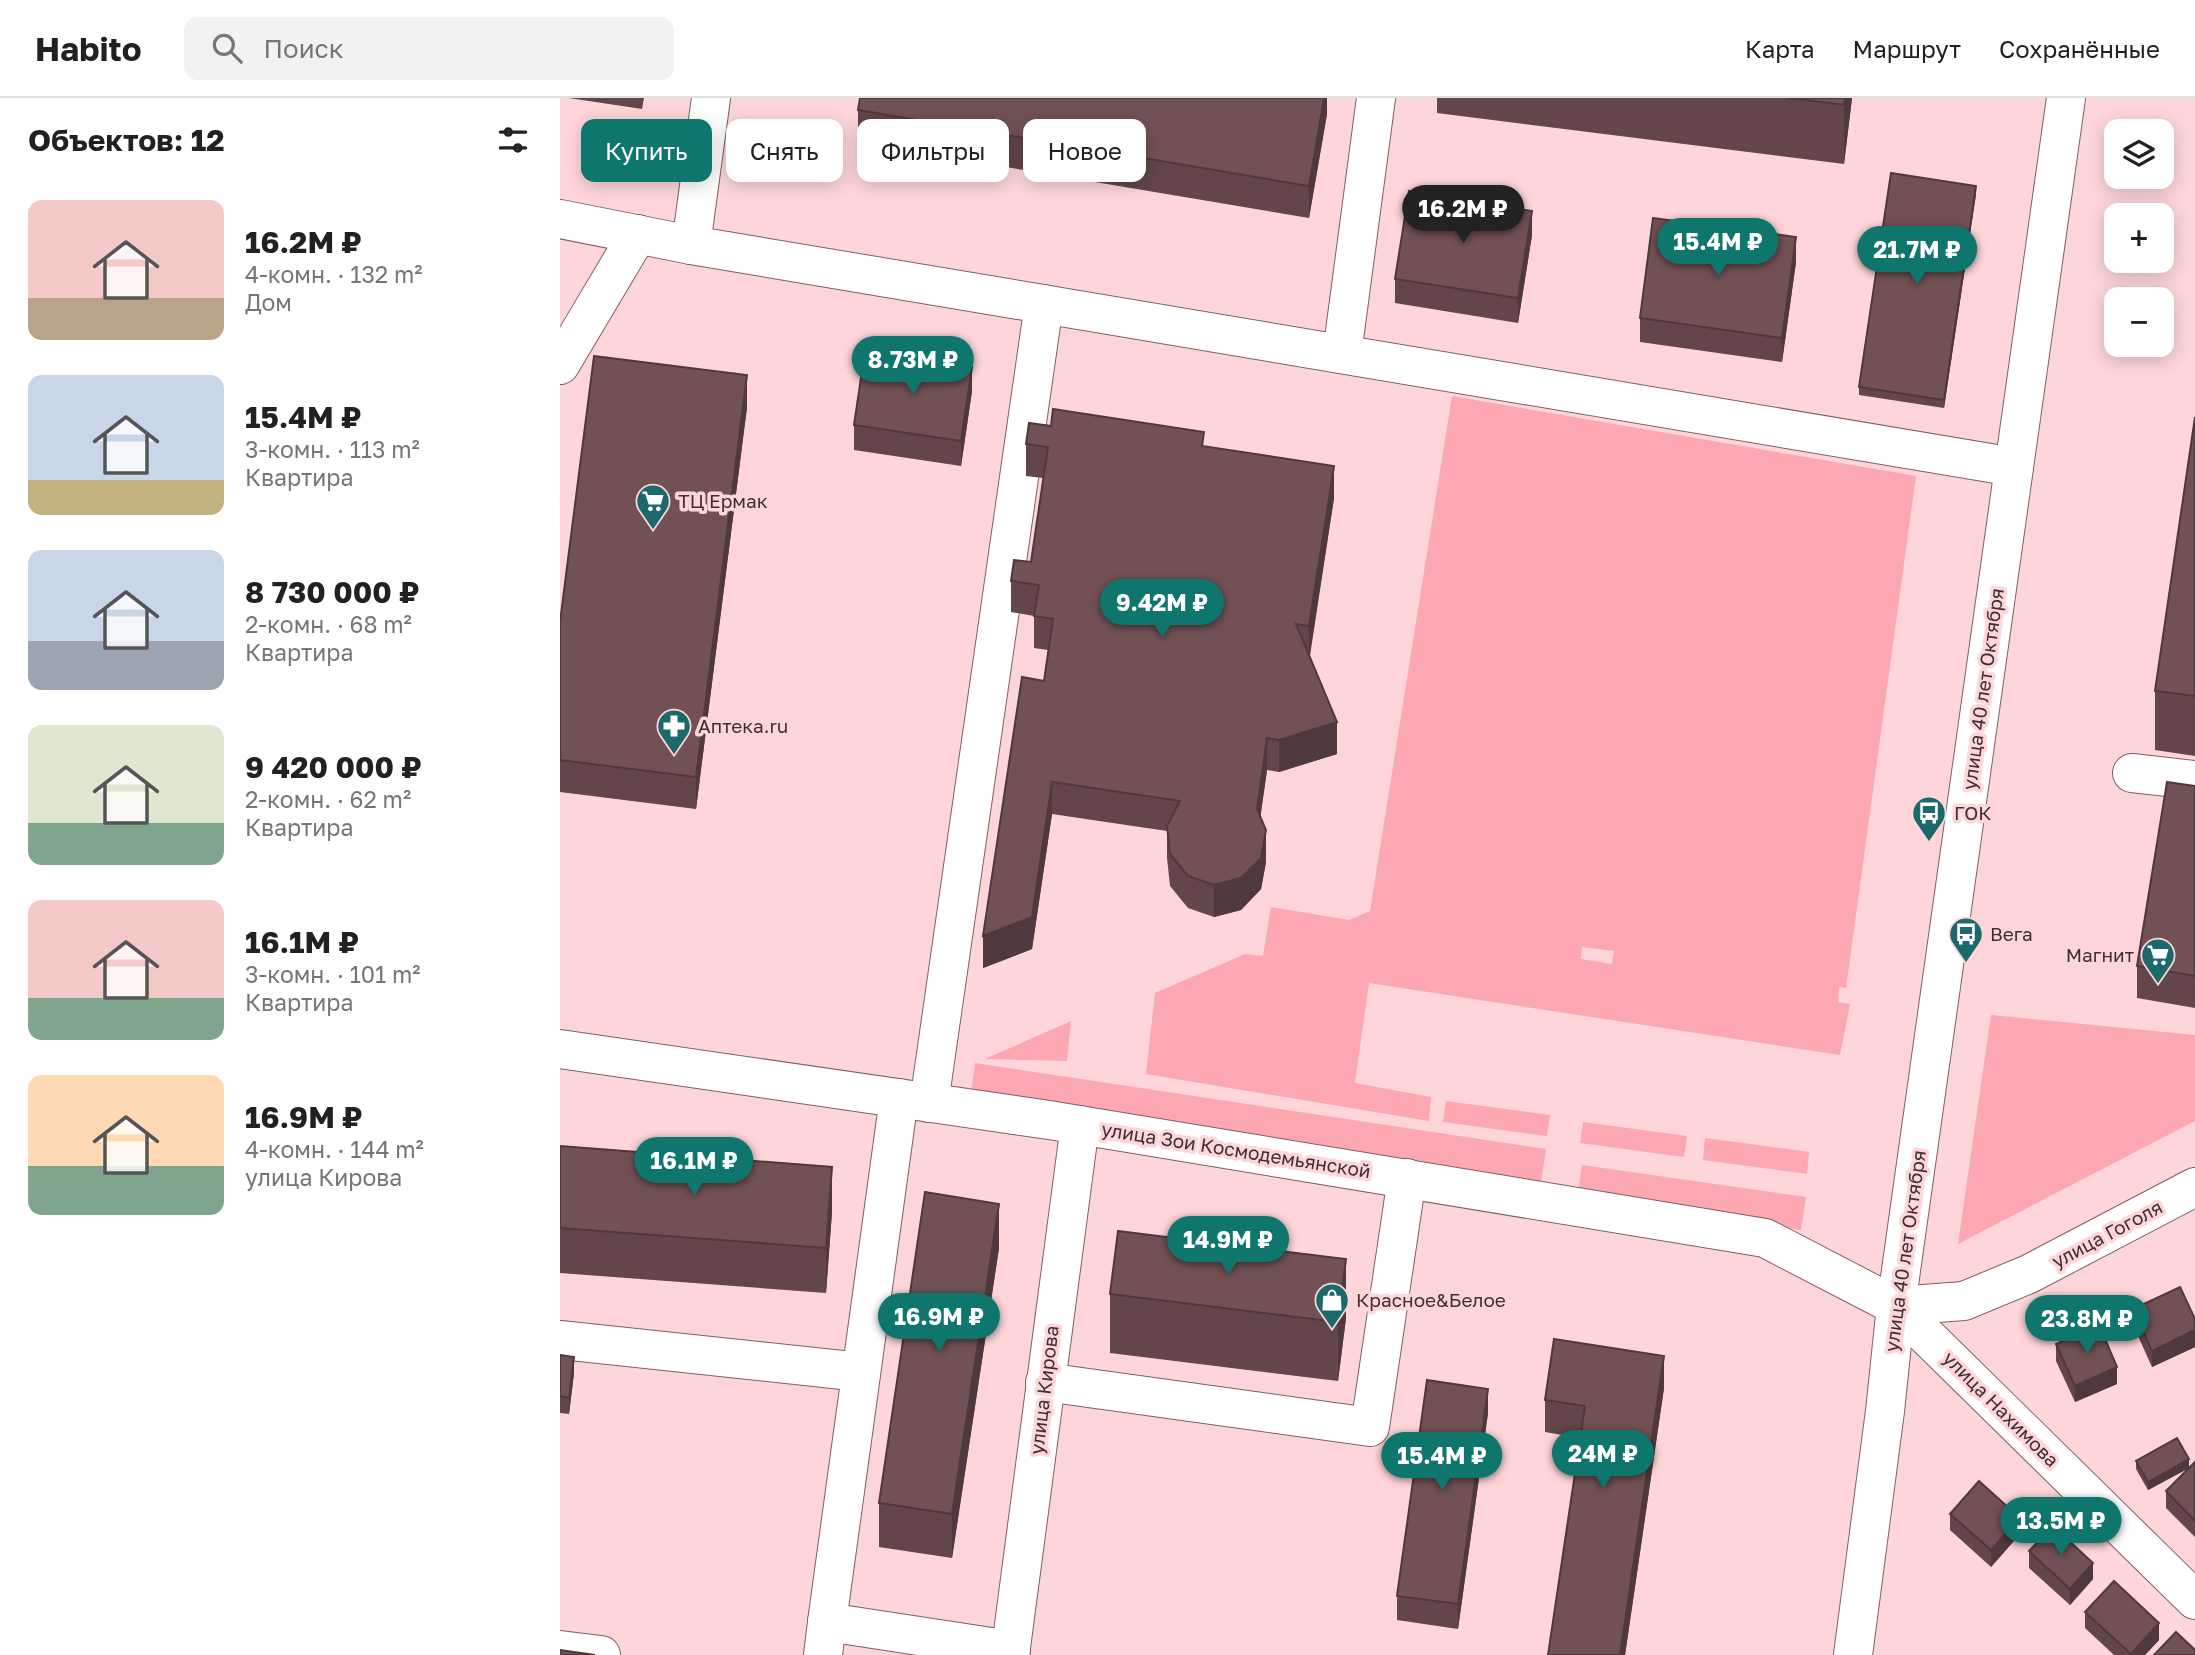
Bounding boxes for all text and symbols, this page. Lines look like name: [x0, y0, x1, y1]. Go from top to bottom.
search box: [184, 17, 674, 80]
text: Habito: [35, 29, 142, 68]
icon: search: [208, 29, 246, 67]
text: Поиск: [264, 33, 344, 64]
text: Карта: [1745, 34, 1815, 63]
text: Маршрут: [1853, 34, 1961, 63]
text: Сохранённые: [1999, 34, 2160, 63]
chip: Купить: [581, 119, 712, 182]
chip: Снять: [726, 119, 843, 182]
chip: Фильтры: [857, 119, 1009, 182]
chip: Новое: [1023, 119, 1146, 182]
map controls: [2104, 119, 2174, 357]
button: layers: [2104, 119, 2174, 189]
icon: filters: [494, 121, 532, 159]
text: Объектов: 12: [28, 122, 225, 158]
pin: 16.2M ₽: [1398, 186, 1528, 245]
text: 16.2M ₽: [1418, 194, 1508, 222]
button: +: [2104, 203, 2174, 273]
pin: 15.4M ₽: [1653, 218, 1783, 278]
text: 16.2M ₽: [245, 224, 362, 260]
pin: 21.7M ₽: [1852, 226, 1982, 286]
text: 15.4M ₽: [1673, 227, 1763, 255]
icon: home: [84, 228, 168, 312]
text: 21.7M ₽: [1873, 235, 1961, 263]
text: 4-комн. · 132 m²: [245, 260, 423, 288]
button: −: [2104, 287, 2174, 357]
text: Дом: [245, 288, 292, 316]
pin: 8.73M ₽: [848, 336, 978, 396]
text: 8.73M ₽: [868, 345, 958, 373]
text: 15.4M ₽: [245, 399, 362, 435]
icon: home: [84, 403, 168, 487]
text: 3-комн. · 113 m²: [245, 435, 420, 463]
text: Квартира: [245, 463, 353, 491]
supermarket icon: ТЦ Ермак: [634, 482, 672, 531]
place label: ТЦ Ермак: [678, 489, 768, 512]
text: 8 730 000 ₽: [245, 574, 420, 610]
icon: home: [84, 578, 168, 662]
pin: 9.42M ₽: [1097, 580, 1227, 639]
street label: улица 40 лет Октября: [1957, 587, 2008, 791]
text: 9.42M ₽: [1116, 588, 1208, 616]
text: 2-комн. · 68 m²: [245, 610, 412, 638]
text: Квартира: [245, 638, 353, 666]
pharmacy icon: Аптека.ru: [655, 707, 693, 756]
place label: Аптека.ru: [698, 714, 788, 737]
text: 9 420 000 ₽: [245, 749, 422, 785]
icon: home: [84, 753, 168, 837]
text: 2-комн. · 62 m²: [245, 785, 411, 813]
bus stop icon: ГОК: [1910, 794, 1948, 843]
place label: ГОК: [1954, 801, 1992, 824]
text: Квартира: [245, 813, 353, 841]
bus stop icon: Вега: [1947, 915, 1985, 964]
place label: Вега: [1990, 922, 2033, 945]
text: 16.1M ₽: [245, 924, 359, 960]
icon: home: [84, 928, 168, 1012]
supermarket icon: Магнит: [2139, 936, 2177, 985]
place label: Магнит: [2066, 943, 2134, 966]
text: 3-комн. · 101 m²: [245, 960, 421, 988]
text: Квартира: [245, 988, 353, 1016]
text: 16.9M ₽: [245, 1099, 363, 1135]
icon: home: [84, 1103, 168, 1187]
street label: улица Зои Космодемьянской: [1100, 1117, 1372, 1182]
text: 4-комн. · 144 m²: [245, 1135, 424, 1163]
pin: 16.1M ₽: [629, 1138, 759, 1197]
text: 16.1M ₽: [650, 1146, 738, 1174]
street label: улица 40 лет Октября: [1879, 1149, 1930, 1353]
text: улица Кирова: [245, 1163, 402, 1191]
street label: улица Гоголя: [2047, 1195, 2166, 1272]
pin: 14.9M ₽: [1163, 1216, 1293, 1276]
text: 14.9M ₽: [1183, 1225, 1273, 1253]
shop icon: Красное&Белое: [1313, 1281, 1351, 1330]
place label: Красное&Белое: [1356, 1288, 1506, 1311]
pin: 16.9M ₽: [874, 1294, 1004, 1353]
pin: 23.8M ₽: [2022, 1296, 2152, 1355]
text: 16.9M ₽: [894, 1302, 984, 1330]
text: 23.8M ₽: [2041, 1304, 2133, 1332]
street label: улица Кирова: [1024, 1324, 1063, 1456]
street label: улица Нахимова: [1939, 1346, 2064, 1471]
pin: 24M ₽: [1554, 1430, 1652, 1490]
pin: 15.4M ₽: [1377, 1432, 1507, 1492]
text: 24M ₽: [1568, 1439, 1638, 1467]
text: 15.4M ₽: [1397, 1441, 1487, 1469]
pin: 13.5M ₽: [1996, 1498, 2126, 1557]
text: 13.5M ₽: [2016, 1506, 2106, 1534]

